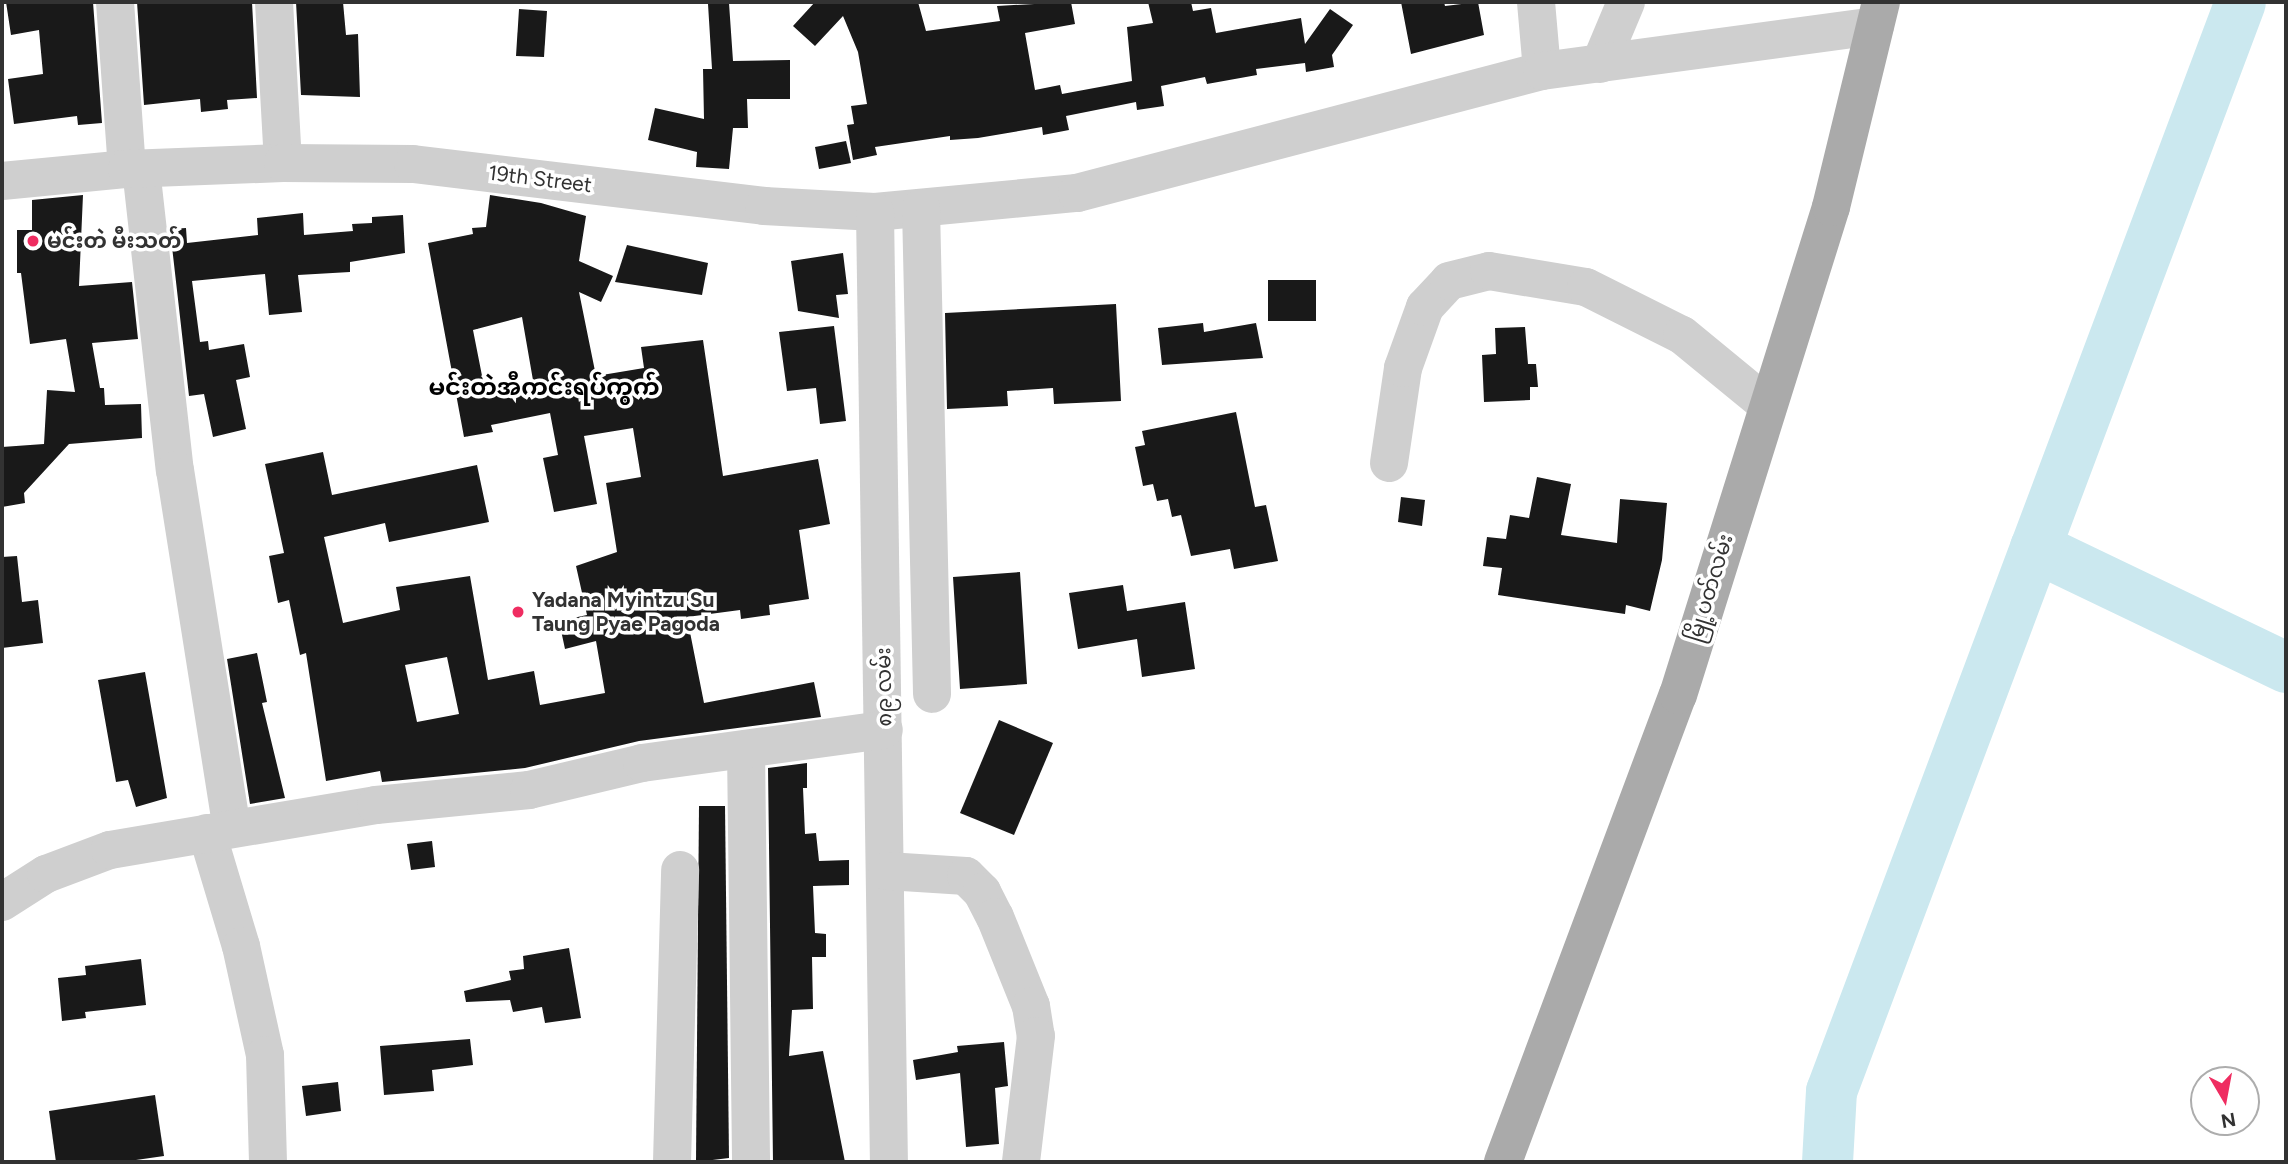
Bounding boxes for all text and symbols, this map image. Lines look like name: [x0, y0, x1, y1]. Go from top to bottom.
street label: 19th Street: [487, 160, 593, 198]
place label: မင်းတဲ မီးသတ်: [47, 228, 181, 254]
marker: မင်းတဲ မီးသတ်: [25, 233, 41, 249]
district label: မင်းတဲအီကင်းရပ်ကွက်: [428, 373, 660, 401]
street label: မြို့ပတ်လမ်း: [1682, 531, 1738, 645]
place label: Yadana Myintzu Su Taung Pyae Pagoda: [532, 587, 720, 637]
marker: Yadana Myintzu Su Taung Pyae Pagoda: [510, 604, 526, 620]
street label: ၈၉ လမ်း: [871, 647, 897, 727]
north arrow: [2190, 1066, 2260, 1136]
text: N: [2219, 1108, 2238, 1133]

